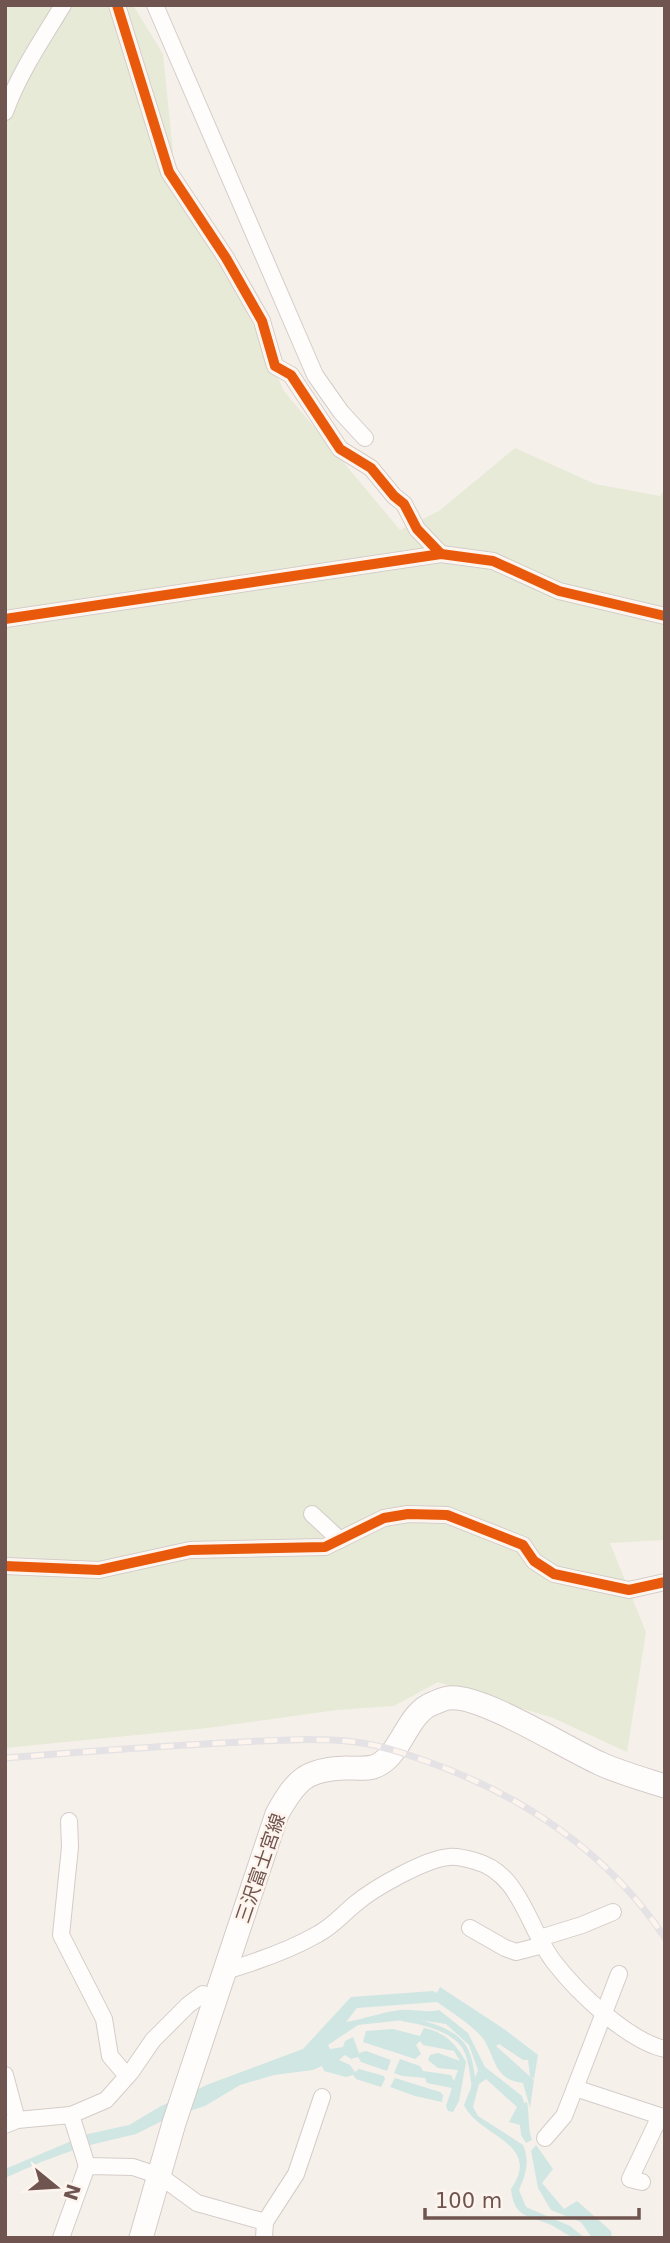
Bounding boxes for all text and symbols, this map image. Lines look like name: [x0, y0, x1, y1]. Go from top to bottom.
street label: 三沢富士宮線: [231, 1811, 289, 1925]
north arrow: [21, 2152, 91, 2222]
scale bar: [425, 2176, 638, 2220]
text: N: [59, 2181, 85, 2203]
text: 100 m: [435, 2189, 502, 2213]

